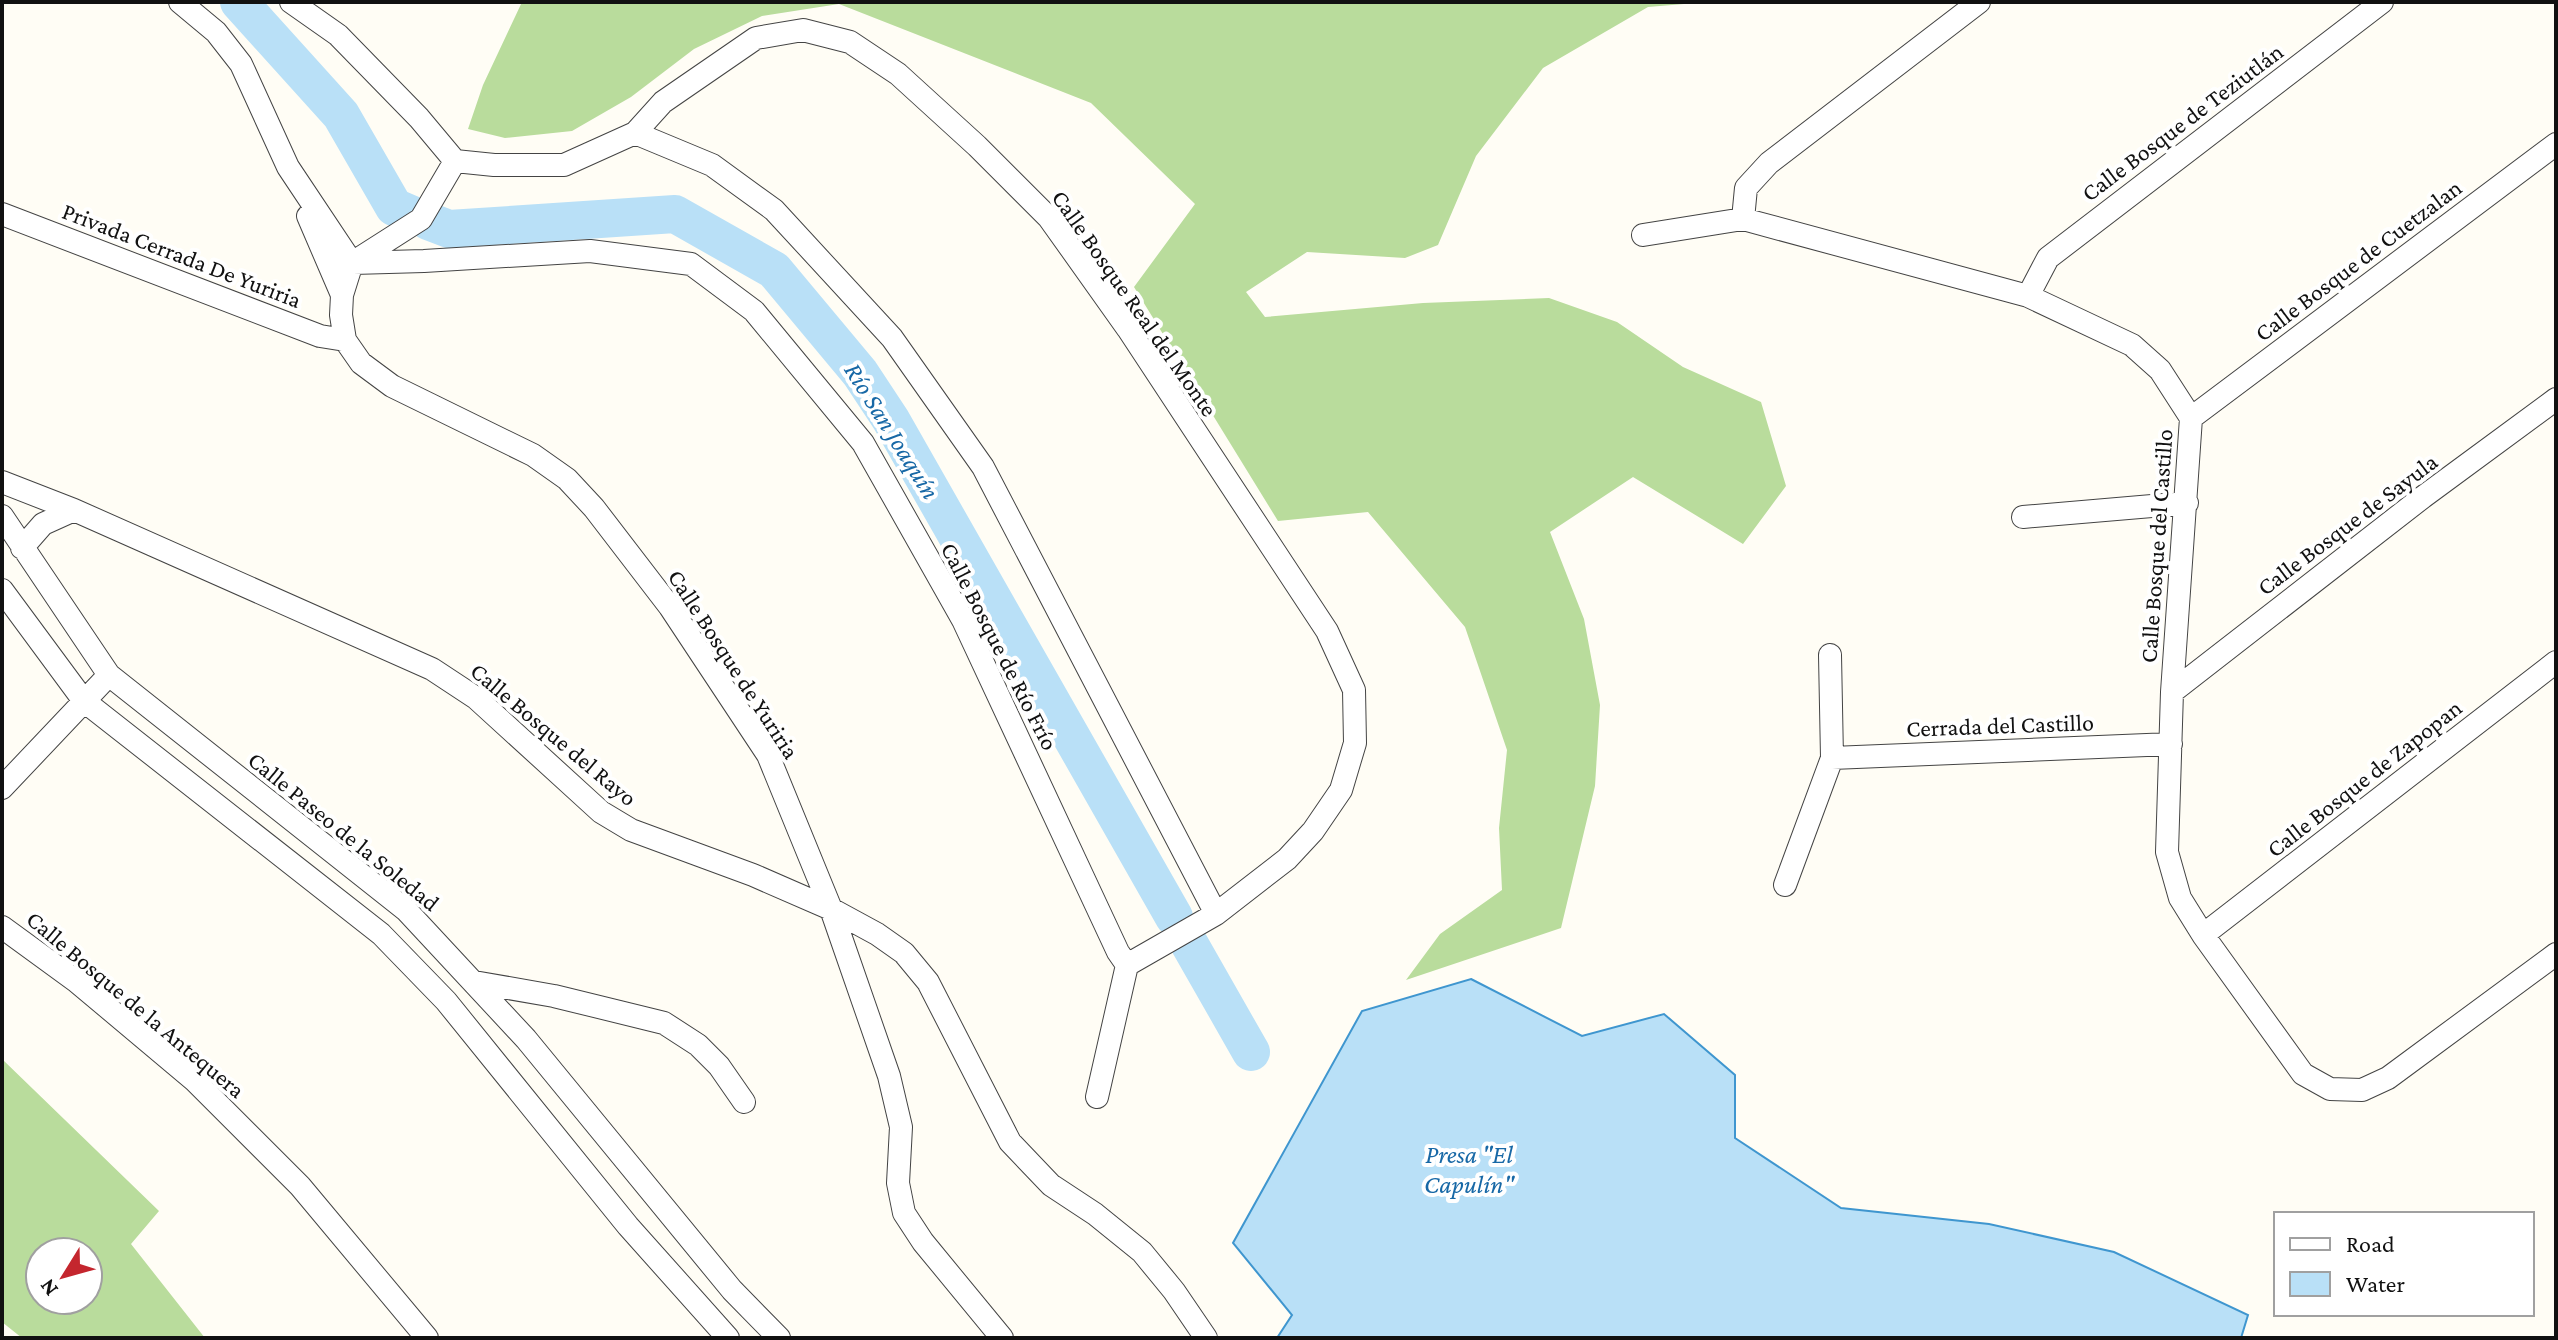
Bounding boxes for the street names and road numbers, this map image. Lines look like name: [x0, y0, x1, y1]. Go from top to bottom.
street label: Calle Bosque de Teziutlán: [2076, 37, 2288, 207]
street label: Calle Bosque de Cuetzalan: [2249, 173, 2467, 347]
street label: Calle Bosque Real del Monte: [1047, 185, 1223, 421]
street label: Privada Cerrada De Yuriria: [59, 197, 305, 313]
street label: Calle Bosque del Castillo: [2134, 428, 2178, 664]
street label: Calle Bosque de Sayula: [2252, 447, 2442, 601]
street label: Calle Bosque de Río Frío: [936, 538, 1064, 754]
street label: Calle Bosque de Yuriria: [663, 564, 805, 764]
street label: Calle Bosque del Rayo: [466, 657, 642, 811]
street label: Calle Bosque de Zapopan: [2261, 694, 2467, 862]
street label: Cerrada del Castillo: [1906, 708, 2094, 742]
street label: Calle Paseo de la Soledad: [243, 746, 445, 917]
street label: Calle Bosque de la Antequera: [21, 905, 251, 1103]

